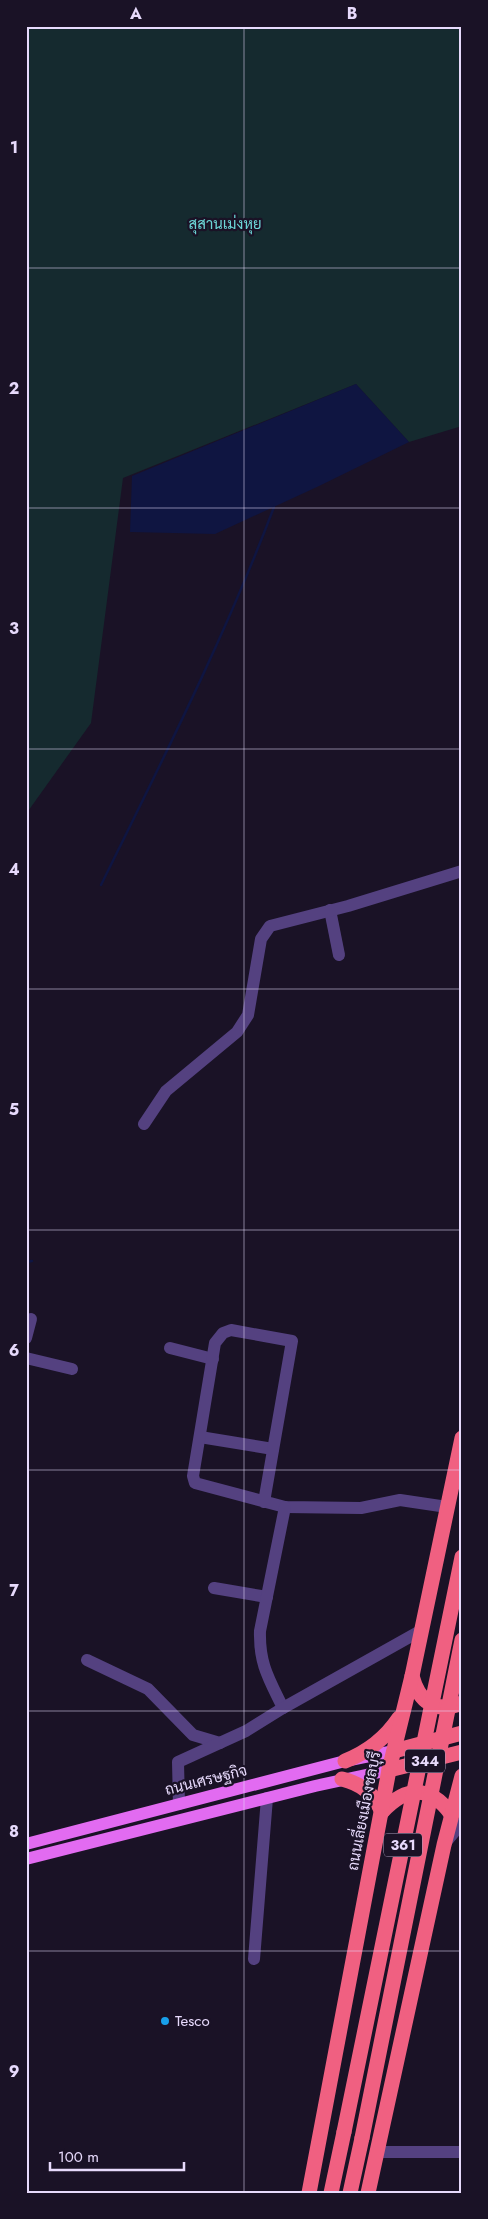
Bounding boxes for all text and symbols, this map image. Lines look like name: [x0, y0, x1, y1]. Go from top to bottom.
text: A: [129, 2, 142, 25]
text: B: [347, 2, 357, 25]
text: 1: [10, 136, 18, 159]
park label: สุสานเม่งหุย: [188, 213, 262, 235]
text: 2: [9, 377, 19, 400]
text: 3: [9, 617, 19, 640]
text: 4: [8, 858, 20, 881]
text: 5: [9, 1098, 19, 1121]
text: 6: [9, 1339, 19, 1362]
text: 7: [9, 1579, 19, 1602]
street label: ถนนเลี่ยงเมืองชลบุรี: [338, 1749, 386, 1872]
road number: 344: [405, 1750, 445, 1772]
street label: ถนนเศรษฐกิจ: [163, 1759, 249, 1801]
text: 8: [9, 1820, 19, 1843]
road number: 361: [384, 1834, 422, 1856]
place label: Tesco: [175, 2010, 210, 2032]
marker: Tesco: [159, 2015, 171, 2027]
text: 9: [9, 2060, 19, 2083]
scale bar: [50, 2139, 184, 2171]
text: 100 m: [58, 2146, 99, 2168]

